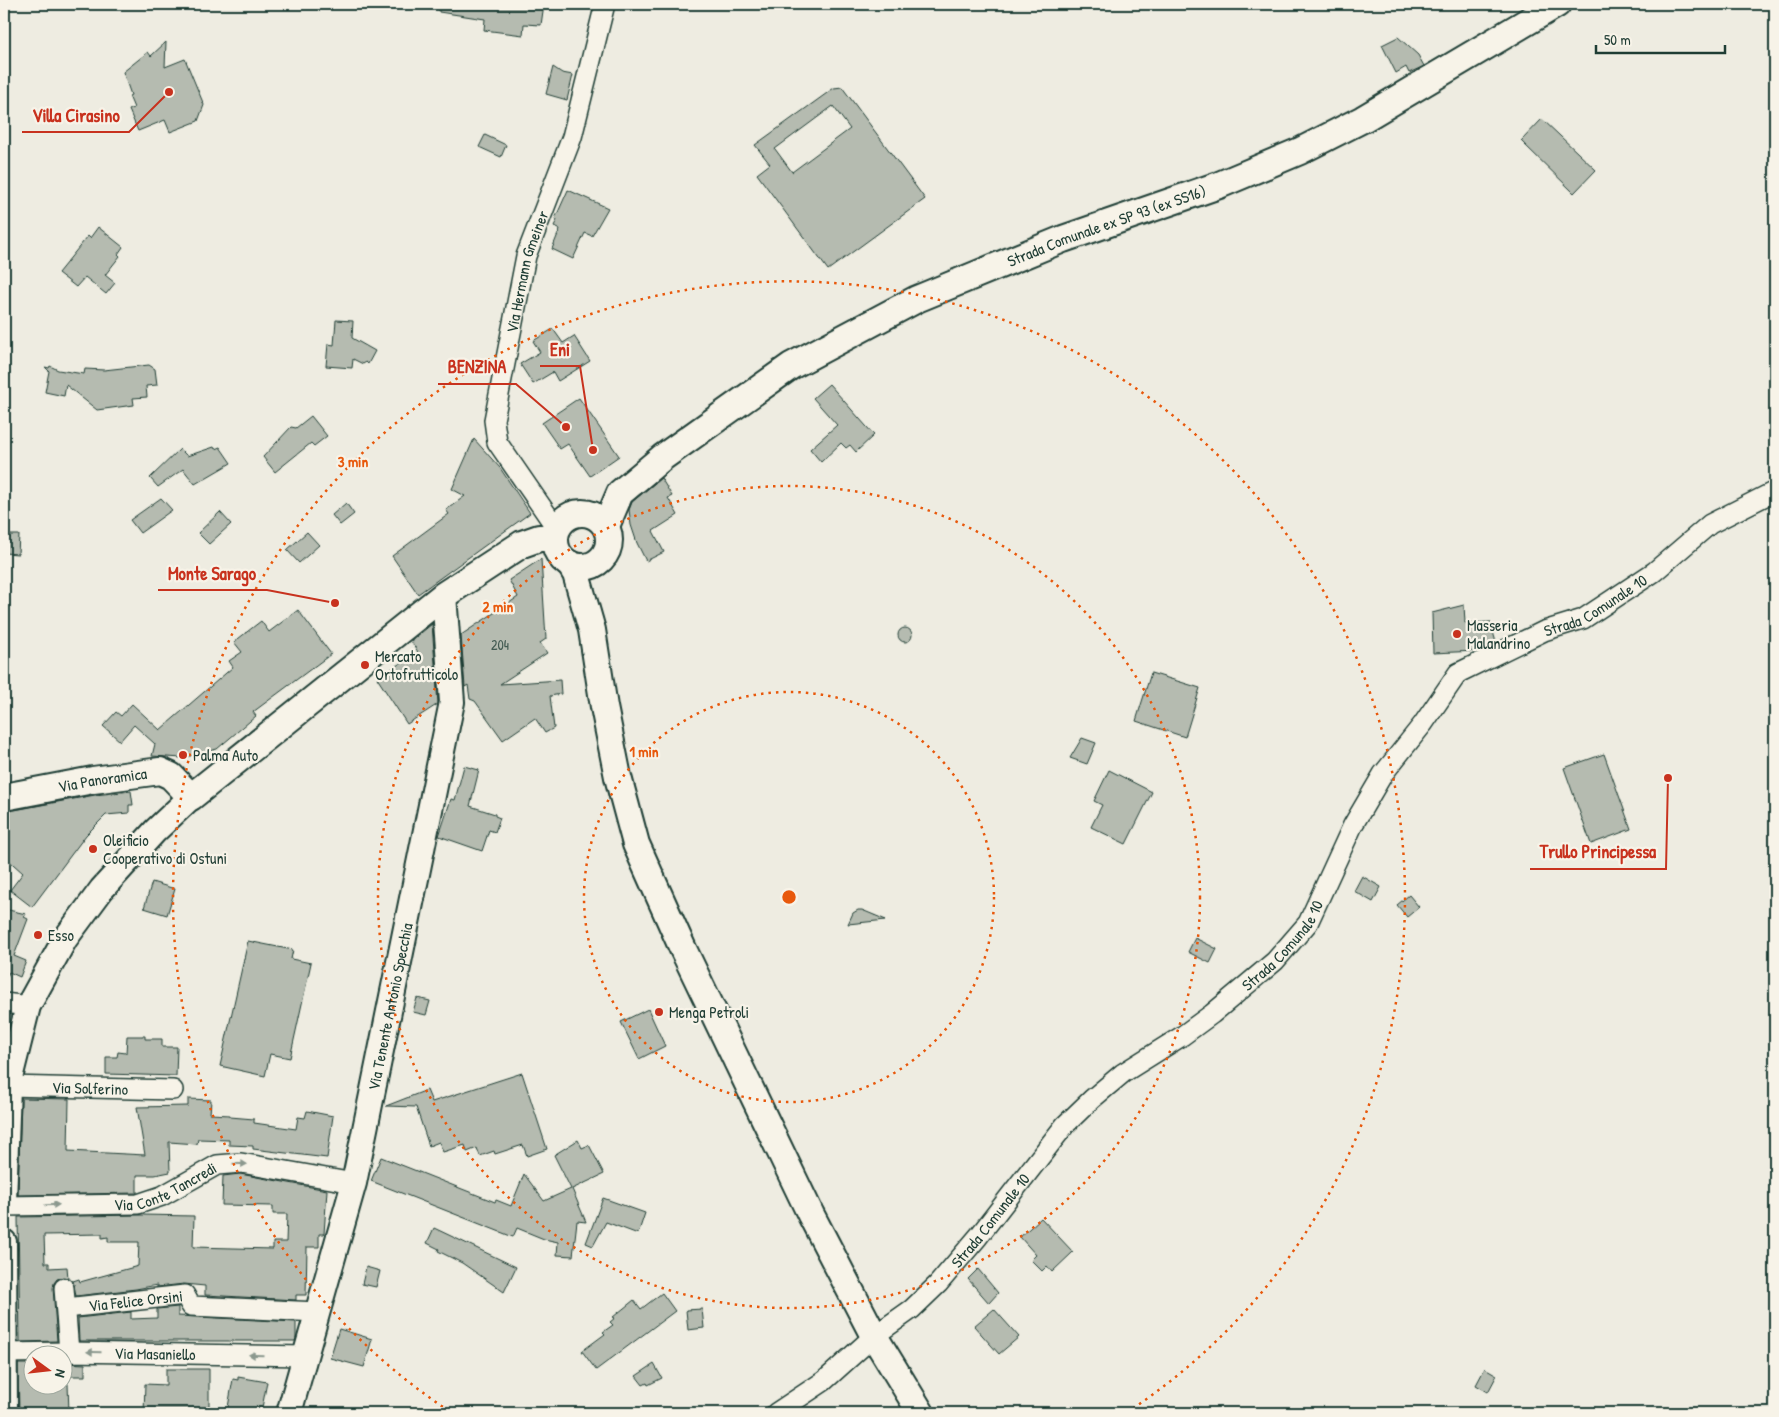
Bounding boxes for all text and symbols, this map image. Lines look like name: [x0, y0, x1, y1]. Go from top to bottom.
scale bar: [1596, 22, 1725, 54]
text: 50 m: [1604, 29, 1631, 50]
callout: Villa Cirasino: [22, 99, 129, 132]
text: Villa Cirasino: [32, 103, 120, 128]
street label: Strada Comunale ex SP 93 (ex SS16): [1004, 179, 1209, 272]
street label: Via Hermann Gmeiner: [500, 207, 554, 335]
callout: Eni: [540, 333, 580, 366]
text: Eni: [550, 337, 570, 362]
callout: BENZINA: [438, 351, 516, 384]
text: BENZINA: [448, 354, 506, 379]
text: 3 min: [338, 451, 368, 472]
callout: Monte Sarago: [158, 557, 267, 590]
text: Monte Sarago: [168, 561, 257, 587]
street label: Strada Comunale 10: [1541, 569, 1651, 641]
text: 2 min: [483, 596, 514, 617]
place label: Masseria Malandrino: [1467, 614, 1531, 654]
marker: Masseria Malandrino: [1451, 628, 1463, 640]
house number: 204: [491, 635, 509, 654]
place label: Mercato Ortofrutticolo: [375, 645, 459, 685]
marker: Mercato Ortofrutticolo: [359, 659, 371, 671]
text: 1 min: [629, 741, 659, 762]
place label: Palma Auto: [193, 744, 259, 766]
marker: Palma Auto: [177, 749, 189, 761]
street label: Via Panoramica: [56, 762, 148, 797]
place label: Oleificio Cooperativo di Ostuni: [103, 829, 227, 869]
callout: Trullo Principessa: [1530, 836, 1666, 869]
text: Trullo Principessa: [1539, 839, 1657, 865]
marker: Oleificio Cooperativo di Ostuni: [87, 843, 99, 855]
centre of rings: [780, 888, 798, 906]
street label: Strada Comunale 10: [1237, 897, 1328, 996]
street label: Via Tenente Antonio Specchia: [362, 921, 418, 1092]
place label: Esso: [48, 924, 74, 946]
marker: Esso: [32, 929, 44, 941]
place label: Menga Petroli: [669, 1001, 749, 1023]
marker: Menga Petroli: [653, 1006, 665, 1018]
street label: Via Solferino: [52, 1076, 129, 1100]
street label: Via Conte Tancredi: [114, 1157, 220, 1215]
one-way arrow: [233, 1160, 249, 1168]
street label: Strada Comunale 10: [946, 1169, 1035, 1272]
one-way arrow: [45, 1201, 61, 1209]
street label: Via Felice Orsini: [87, 1284, 184, 1316]
street label: Via Masaniello: [114, 1342, 196, 1365]
north arrow: [22, 1344, 72, 1394]
one-way arrow: [86, 1348, 102, 1356]
one-way arrow: [248, 1351, 264, 1359]
text: N: [51, 1367, 71, 1380]

